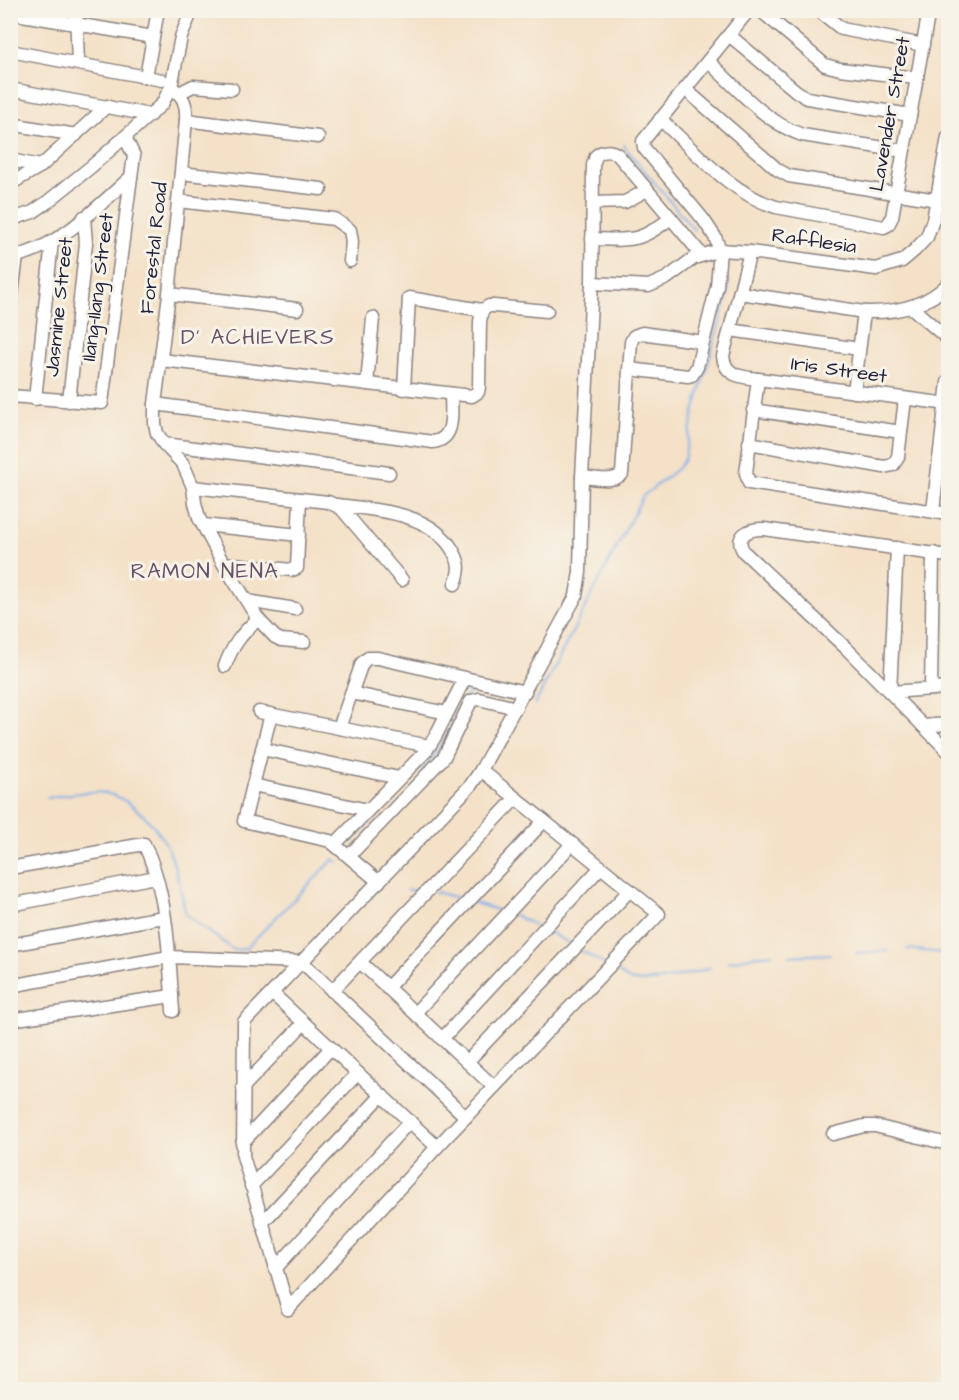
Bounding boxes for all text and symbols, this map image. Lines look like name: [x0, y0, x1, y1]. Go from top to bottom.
street label: Lavender Street: [863, 34, 917, 194]
street label: Forestal Road: [133, 181, 175, 315]
street label: Ilang-Ilang Street: [75, 211, 122, 363]
street label: Rafflesia: [770, 221, 858, 261]
street label: Jasmine Street: [38, 236, 80, 378]
district label: D' ACHIEVERS: [181, 323, 335, 352]
street label: Iris Street: [789, 349, 889, 391]
district label: RAMON NENA: [131, 557, 279, 586]

